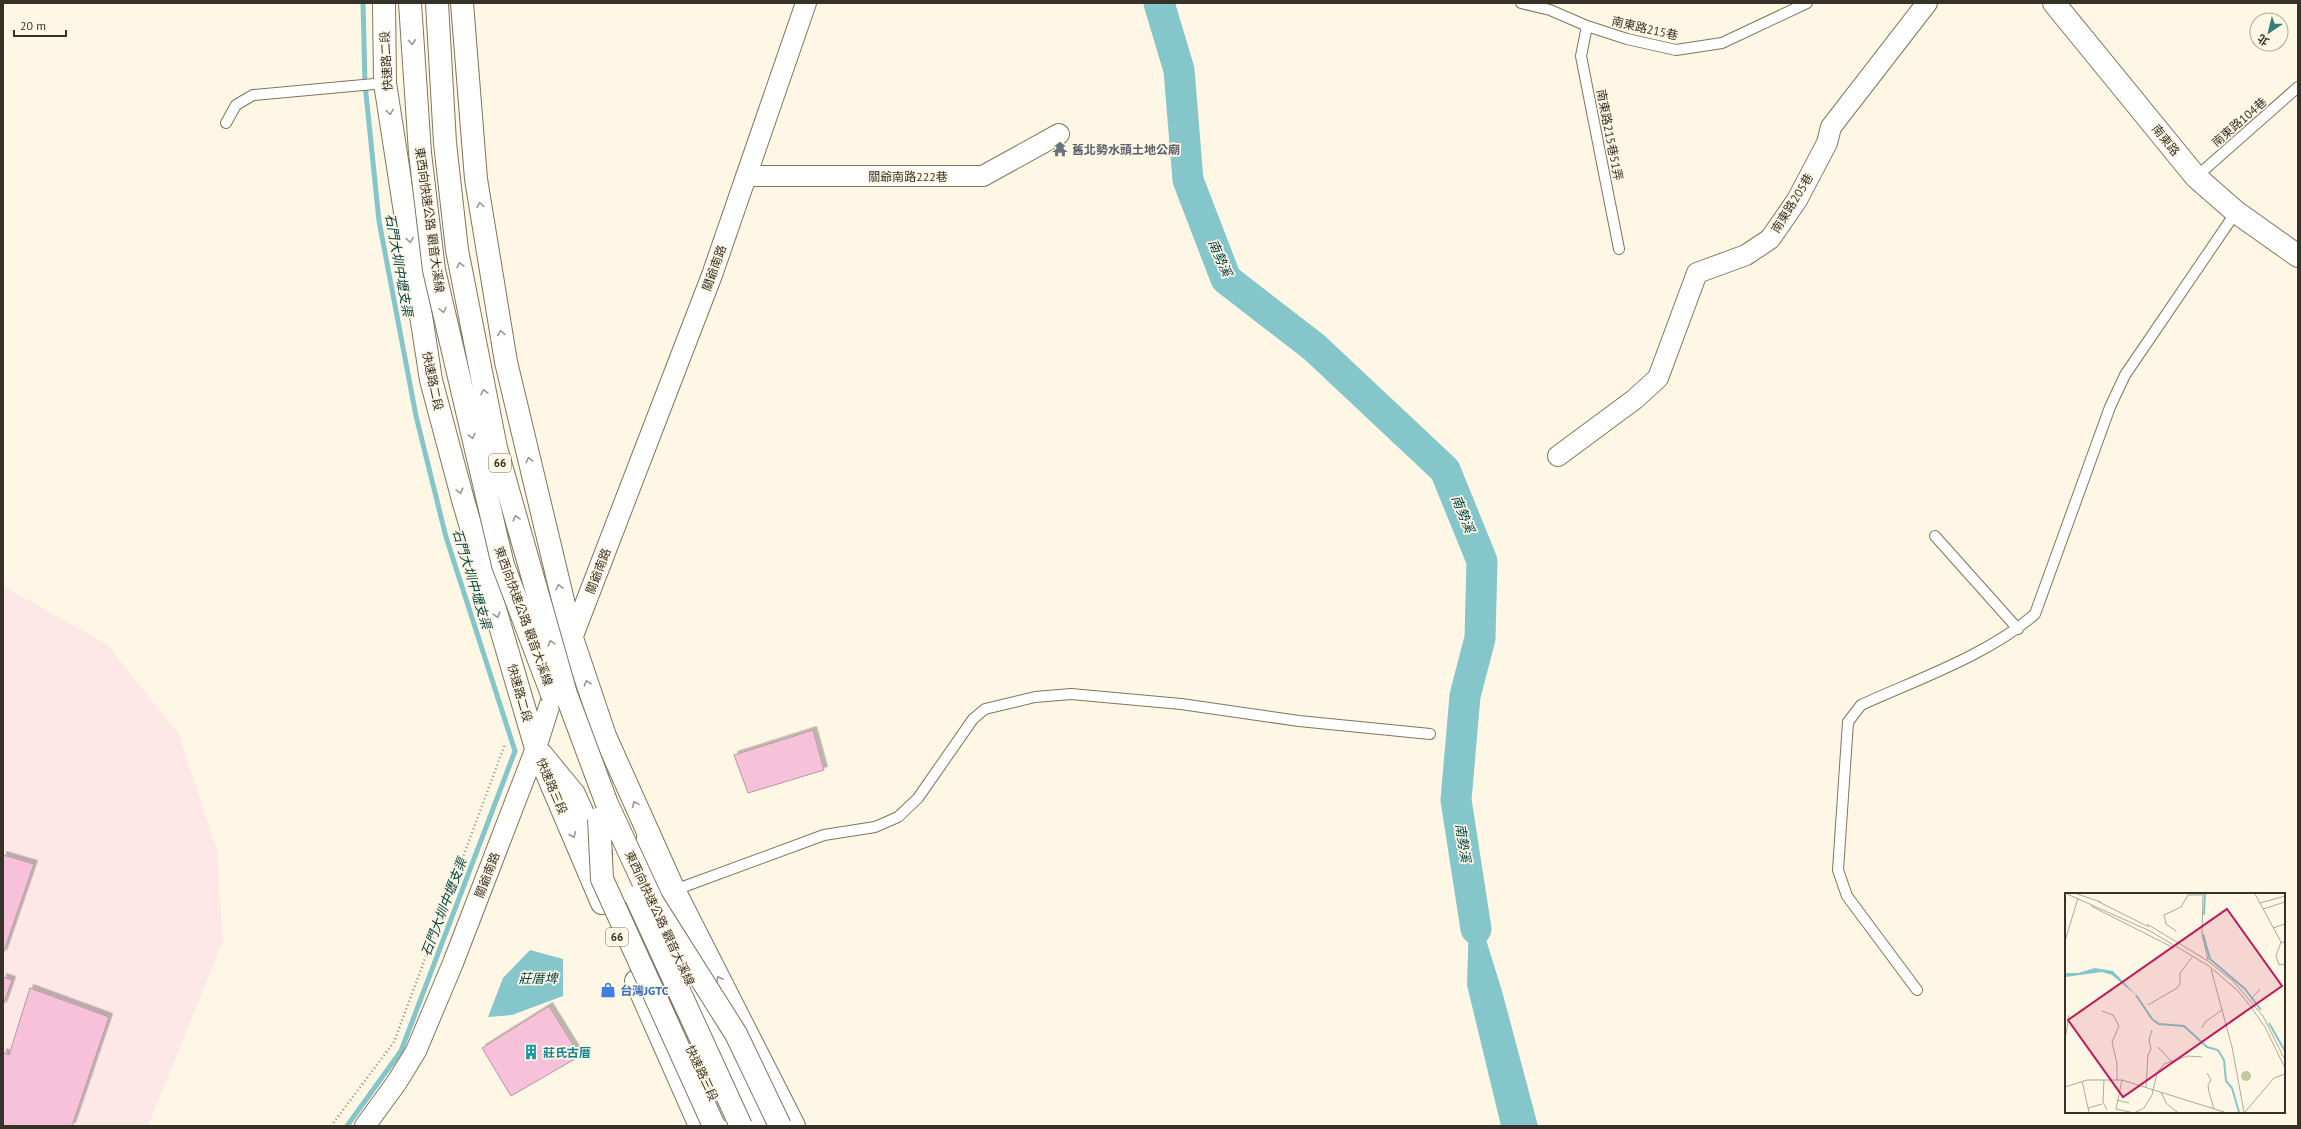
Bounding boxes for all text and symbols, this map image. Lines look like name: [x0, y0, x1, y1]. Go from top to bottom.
scale bar: [14, 12, 66, 38]
north arrow: [2249, 12, 2289, 52]
street label: 南東路215巷: [1610, 13, 1680, 43]
text: 20 m: [20, 18, 46, 33]
street label: 快速路二段: [377, 31, 395, 91]
text: 北: [2255, 31, 2272, 49]
one-way arrow: [408, 39, 417, 45]
street label: 南東路215巷51弄: [1594, 88, 1626, 182]
street label: 南東路104巷: [2209, 94, 2269, 150]
one-way arrow: [385, 108, 394, 115]
street label: 南東路: [2149, 121, 2183, 159]
temple icon: 舊北勢水頭土地公廟: [1051, 140, 1069, 158]
place label: 舊北勢水頭土地公廟: [1072, 142, 1180, 157]
street label: 東西向快速公路 觀音大溪線: [412, 146, 448, 294]
street label: 關爺南路222巷: [868, 169, 948, 184]
street label: 南東路205巷: [1768, 170, 1816, 236]
one-way arrow: [476, 202, 485, 208]
water label: 石門大圳中壢支渠: [382, 212, 417, 320]
one-way arrow: [405, 237, 414, 243]
water label: 南勢溪: [1204, 237, 1237, 281]
street label: 關爺南路: [699, 243, 729, 293]
one-way arrow: [456, 261, 464, 268]
one-way arrow: [439, 307, 447, 313]
one-way arrow: [497, 330, 506, 337]
street label: 快速路二段: [419, 350, 447, 412]
one-way arrow: [481, 389, 489, 395]
one-way arrow: [468, 433, 476, 440]
road number: 66: [489, 454, 511, 472]
one-way arrow: [526, 457, 534, 463]
one-way arrow: [456, 487, 464, 494]
water label: 南勢溪: [1448, 493, 1479, 537]
one-way arrow: [512, 515, 520, 522]
water label: 石門大圳中壢支渠: [449, 527, 496, 633]
street label: 東西向快速公路 觀音大溪線: [492, 544, 556, 688]
street label: 關爺南路: [582, 546, 614, 596]
one-way arrow: [556, 584, 564, 590]
one-way arrow: [492, 612, 501, 619]
one-way arrow: [547, 640, 556, 647]
street label: 快速路二段: [505, 662, 535, 724]
one-way arrow: [583, 679, 592, 686]
street label: 快速路三段: [533, 755, 571, 817]
one-way arrow: [632, 800, 640, 808]
water label: 南勢溪: [1452, 822, 1475, 866]
one-way arrow: [569, 832, 577, 839]
street label: 東西向快速公路 觀音大溪線: [622, 848, 698, 988]
street label: 關爺南路: [471, 850, 503, 900]
water label: 石門大圳中壢支渠: [417, 854, 471, 959]
inset map: [2065, 893, 2285, 1113]
road number: 66: [606, 928, 628, 946]
water label: 莊厝埤: [518, 970, 559, 987]
one-way arrow: [716, 976, 724, 983]
shop icon: 台灣JGTC: [599, 981, 617, 999]
place label: 台灣JGTC: [620, 983, 669, 998]
building icon: 莊氏古厝: [522, 1043, 540, 1061]
street label: 快速路三段: [683, 1043, 721, 1103]
place label: 莊氏古厝: [543, 1045, 591, 1060]

